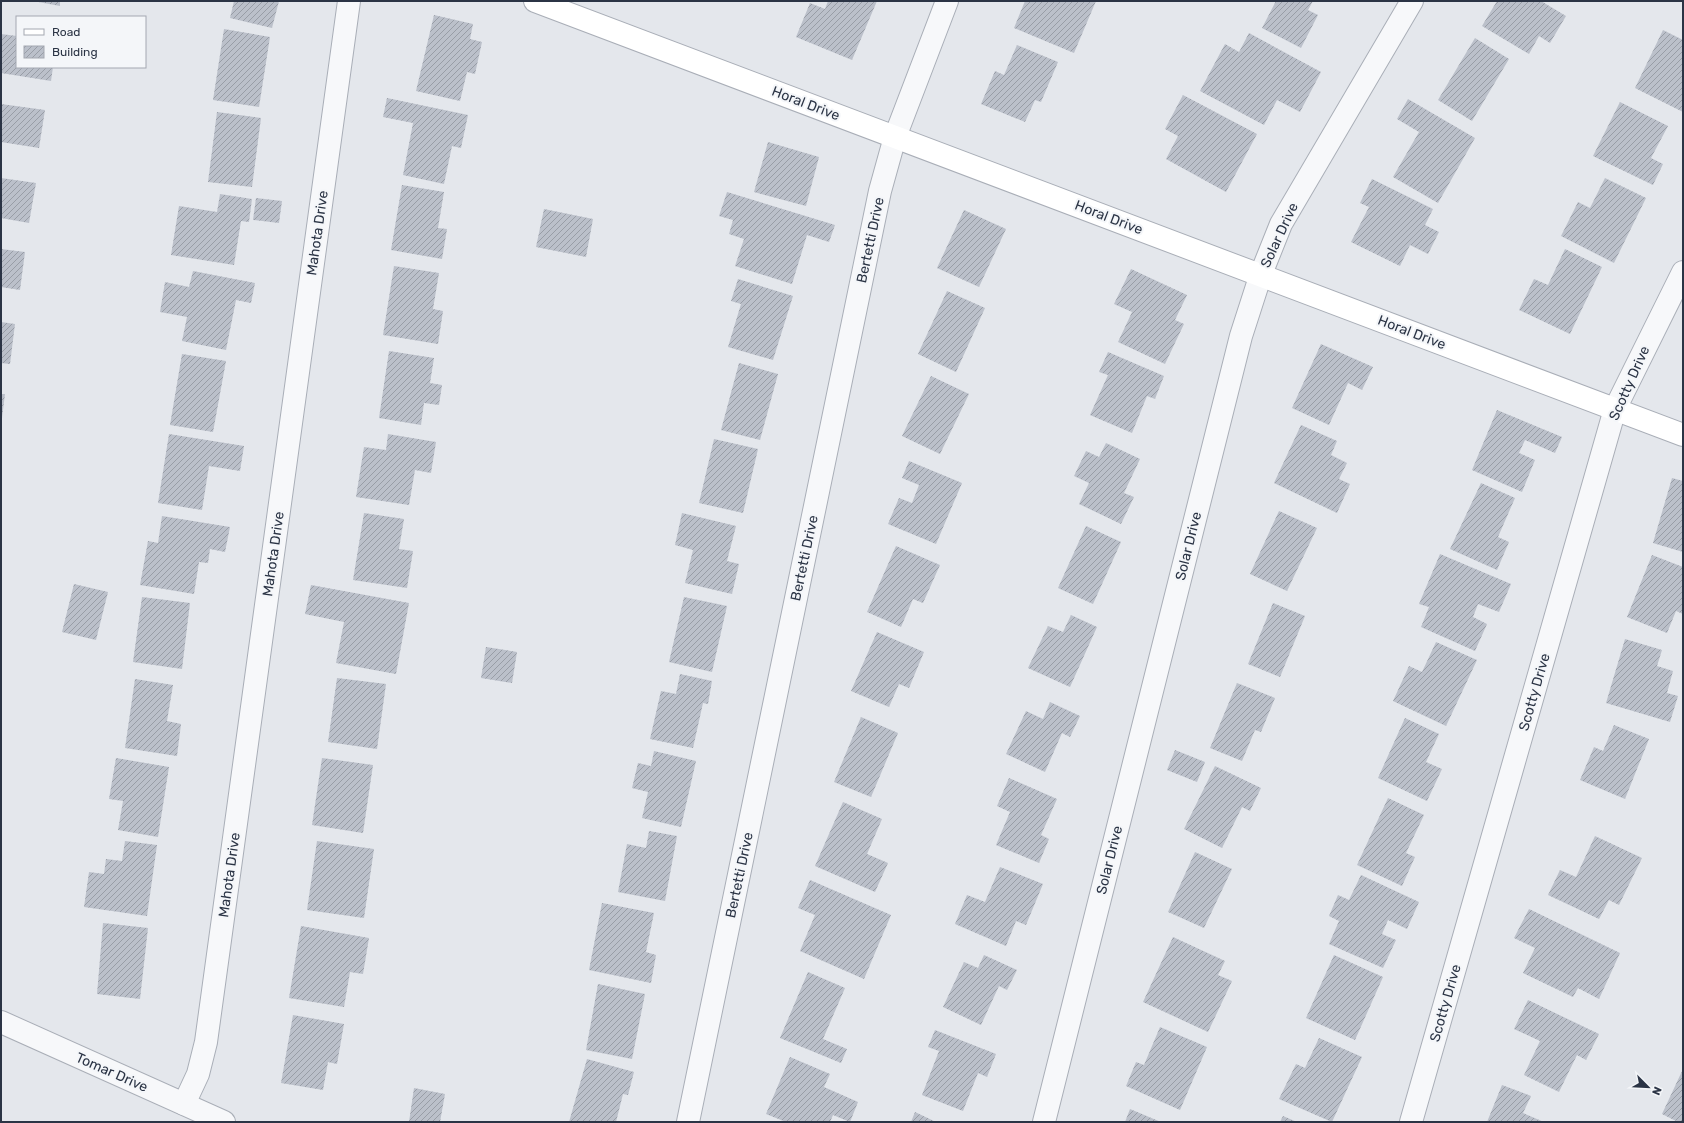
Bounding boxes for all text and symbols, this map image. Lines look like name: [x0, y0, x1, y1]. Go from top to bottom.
legend: [16, 16, 146, 68]
text: Road: [52, 25, 80, 39]
text: Building: [52, 45, 98, 59]
street label: Horal Drive: [769, 83, 842, 124]
street label: Mahota Drive: [303, 189, 332, 277]
street label: Bertetti Drive: [853, 196, 888, 285]
street label: Horal Drive: [1072, 197, 1145, 238]
street label: Solar Drive: [1257, 200, 1302, 271]
street label: Horal Drive: [1375, 312, 1448, 353]
street label: Scotty Drive: [1605, 343, 1654, 423]
street label: Mahota Drive: [259, 510, 288, 598]
street label: Solar Drive: [1172, 510, 1205, 582]
street label: Bertetti Drive: [787, 514, 822, 603]
street label: Scotty Drive: [1515, 651, 1554, 733]
street label: Solar Drive: [1093, 824, 1126, 896]
street label: Mahota Drive: [215, 831, 244, 919]
street label: Bertetti Drive: [722, 831, 757, 920]
street label: Scotty Drive: [1426, 962, 1465, 1044]
street label: Tomar Drive: [73, 1049, 151, 1096]
north arrow: [1628, 1067, 1668, 1107]
text: N: [1649, 1085, 1664, 1097]

